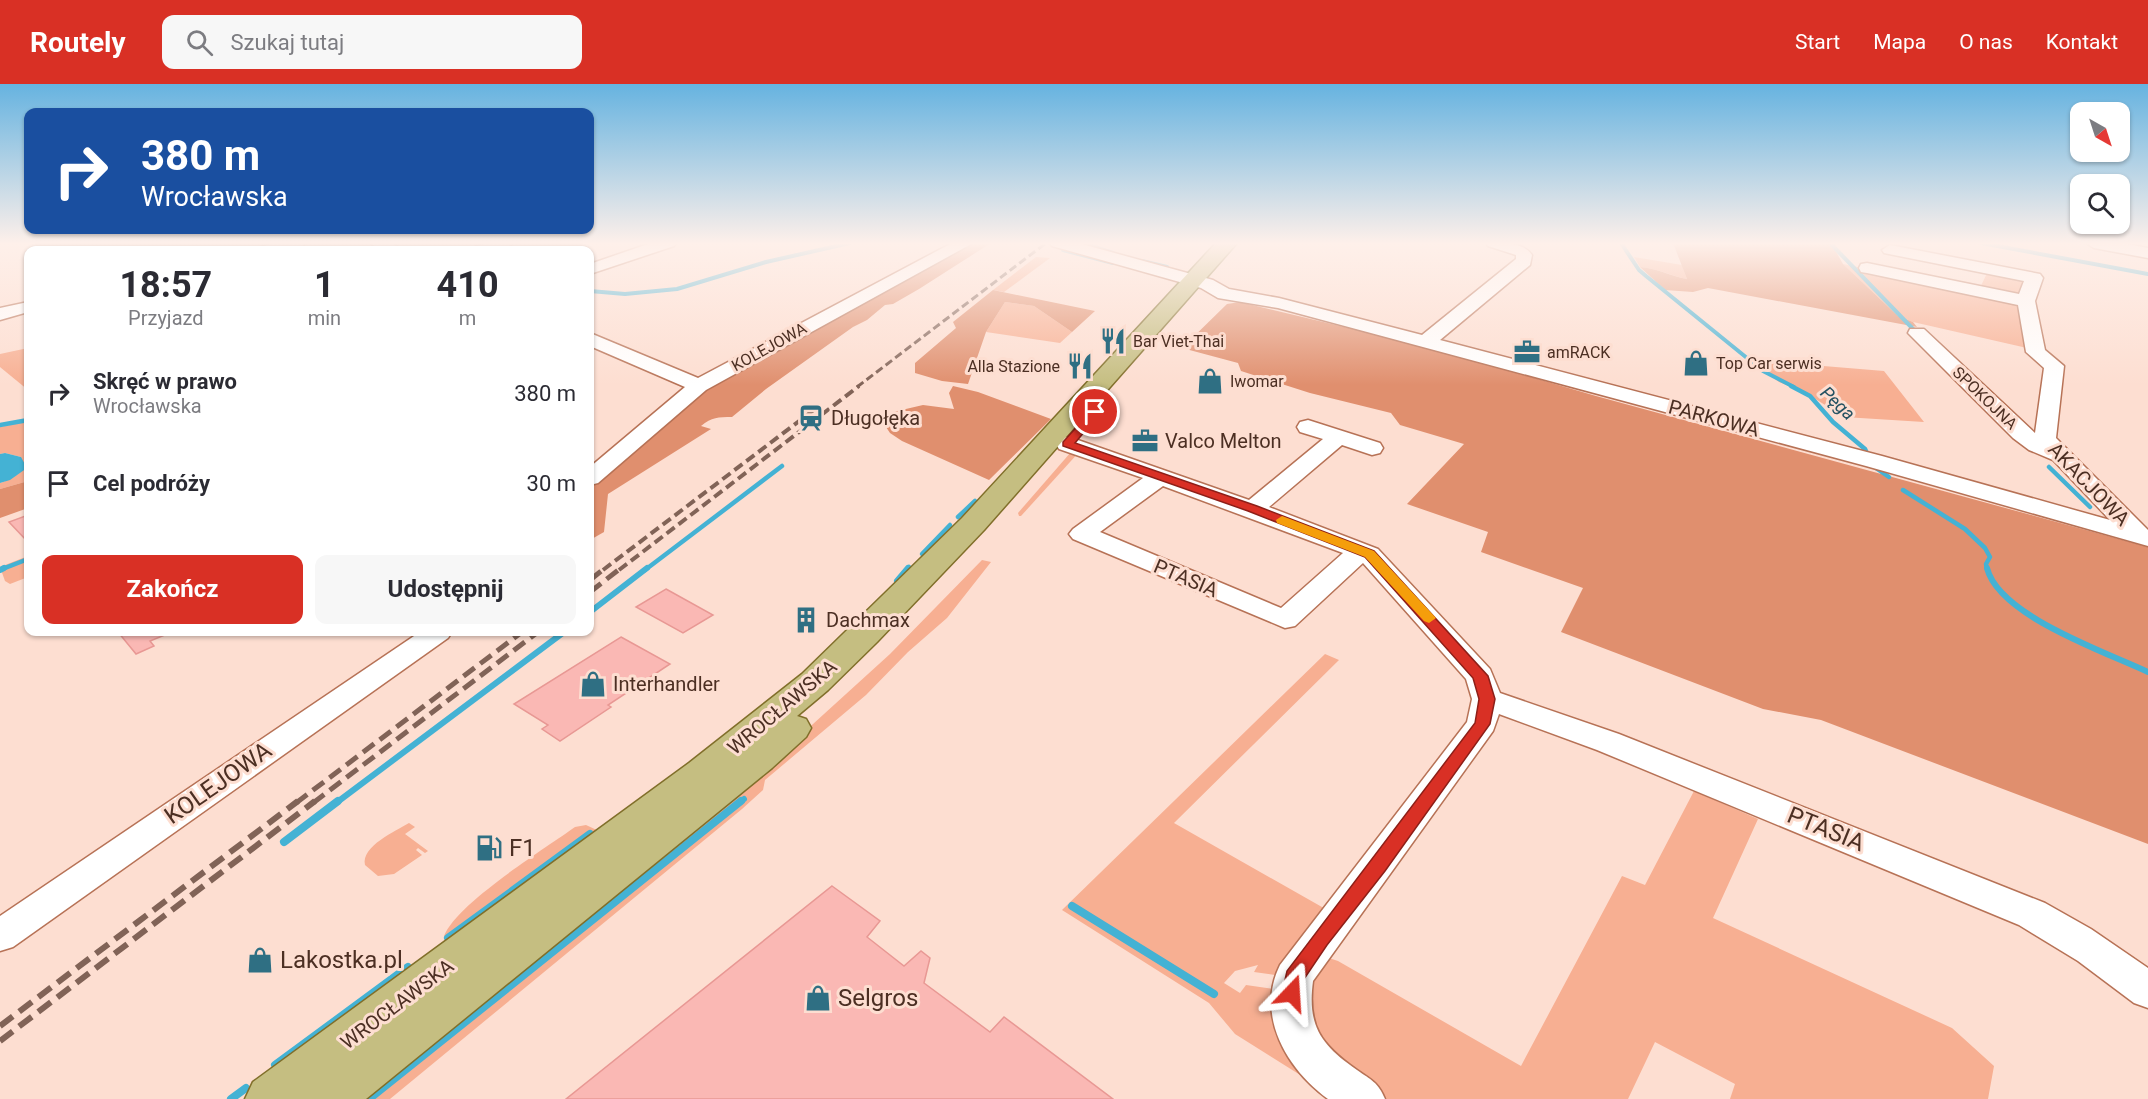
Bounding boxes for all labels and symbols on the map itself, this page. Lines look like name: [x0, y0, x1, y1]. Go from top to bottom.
north arrow: [2070, 102, 2130, 162]
street label: KOLEJOWA: [728, 318, 810, 375]
restaurant icon: Bar Viet-Thai: [1098, 326, 1128, 356]
place label: Bar Viet-Thai: [1133, 332, 1224, 351]
office icon: amRACK: [1512, 337, 1542, 367]
place label: amRACK: [1547, 343, 1611, 362]
shop icon: Top Car serwis: [1681, 348, 1711, 378]
restaurant icon: Alla Stazione: [1065, 351, 1095, 381]
place label: Top Car serwis: [1716, 354, 1822, 373]
place label: Alla Stazione: [967, 357, 1060, 376]
street label: SPOKOJNA: [1949, 363, 2022, 434]
shop icon: Iwomar: [1195, 366, 1225, 396]
place label: Iwomar: [1230, 372, 1284, 391]
water label: Pęga: [1816, 382, 1860, 424]
pin: [1069, 386, 1120, 437]
street label: PARKOWA: [1666, 394, 1762, 442]
station icon: Długołęka: [796, 403, 826, 433]
place label: Długołęka: [831, 406, 920, 430]
office icon: Valco Melton: [1130, 426, 1160, 456]
place label: Valco Melton: [1165, 429, 1282, 453]
street label: AKACJOWA: [2043, 437, 2135, 531]
street label: PTASIA: [1150, 554, 1222, 602]
building icon: Dachmax: [791, 605, 821, 635]
place label: Dachmax: [826, 608, 910, 632]
street label: WROCŁAWSKA: [722, 654, 842, 760]
shop icon: Interhandler: [578, 669, 608, 699]
place label: Interhandler: [613, 672, 720, 696]
street label: KOLEJOWA: [159, 736, 277, 830]
street label: PTASIA: [1783, 801, 1869, 857]
fuel station icon: F1: [474, 833, 504, 863]
place label: F1: [509, 834, 536, 862]
shop icon: Lakostka.pl: [245, 945, 275, 975]
place label: Lakostka.pl: [280, 946, 403, 974]
street label: WROCŁAWSKA: [336, 954, 458, 1054]
position arrow: [1260, 961, 1324, 1025]
shop icon: Selgros: [803, 983, 833, 1013]
place label: Selgros: [838, 984, 918, 1012]

